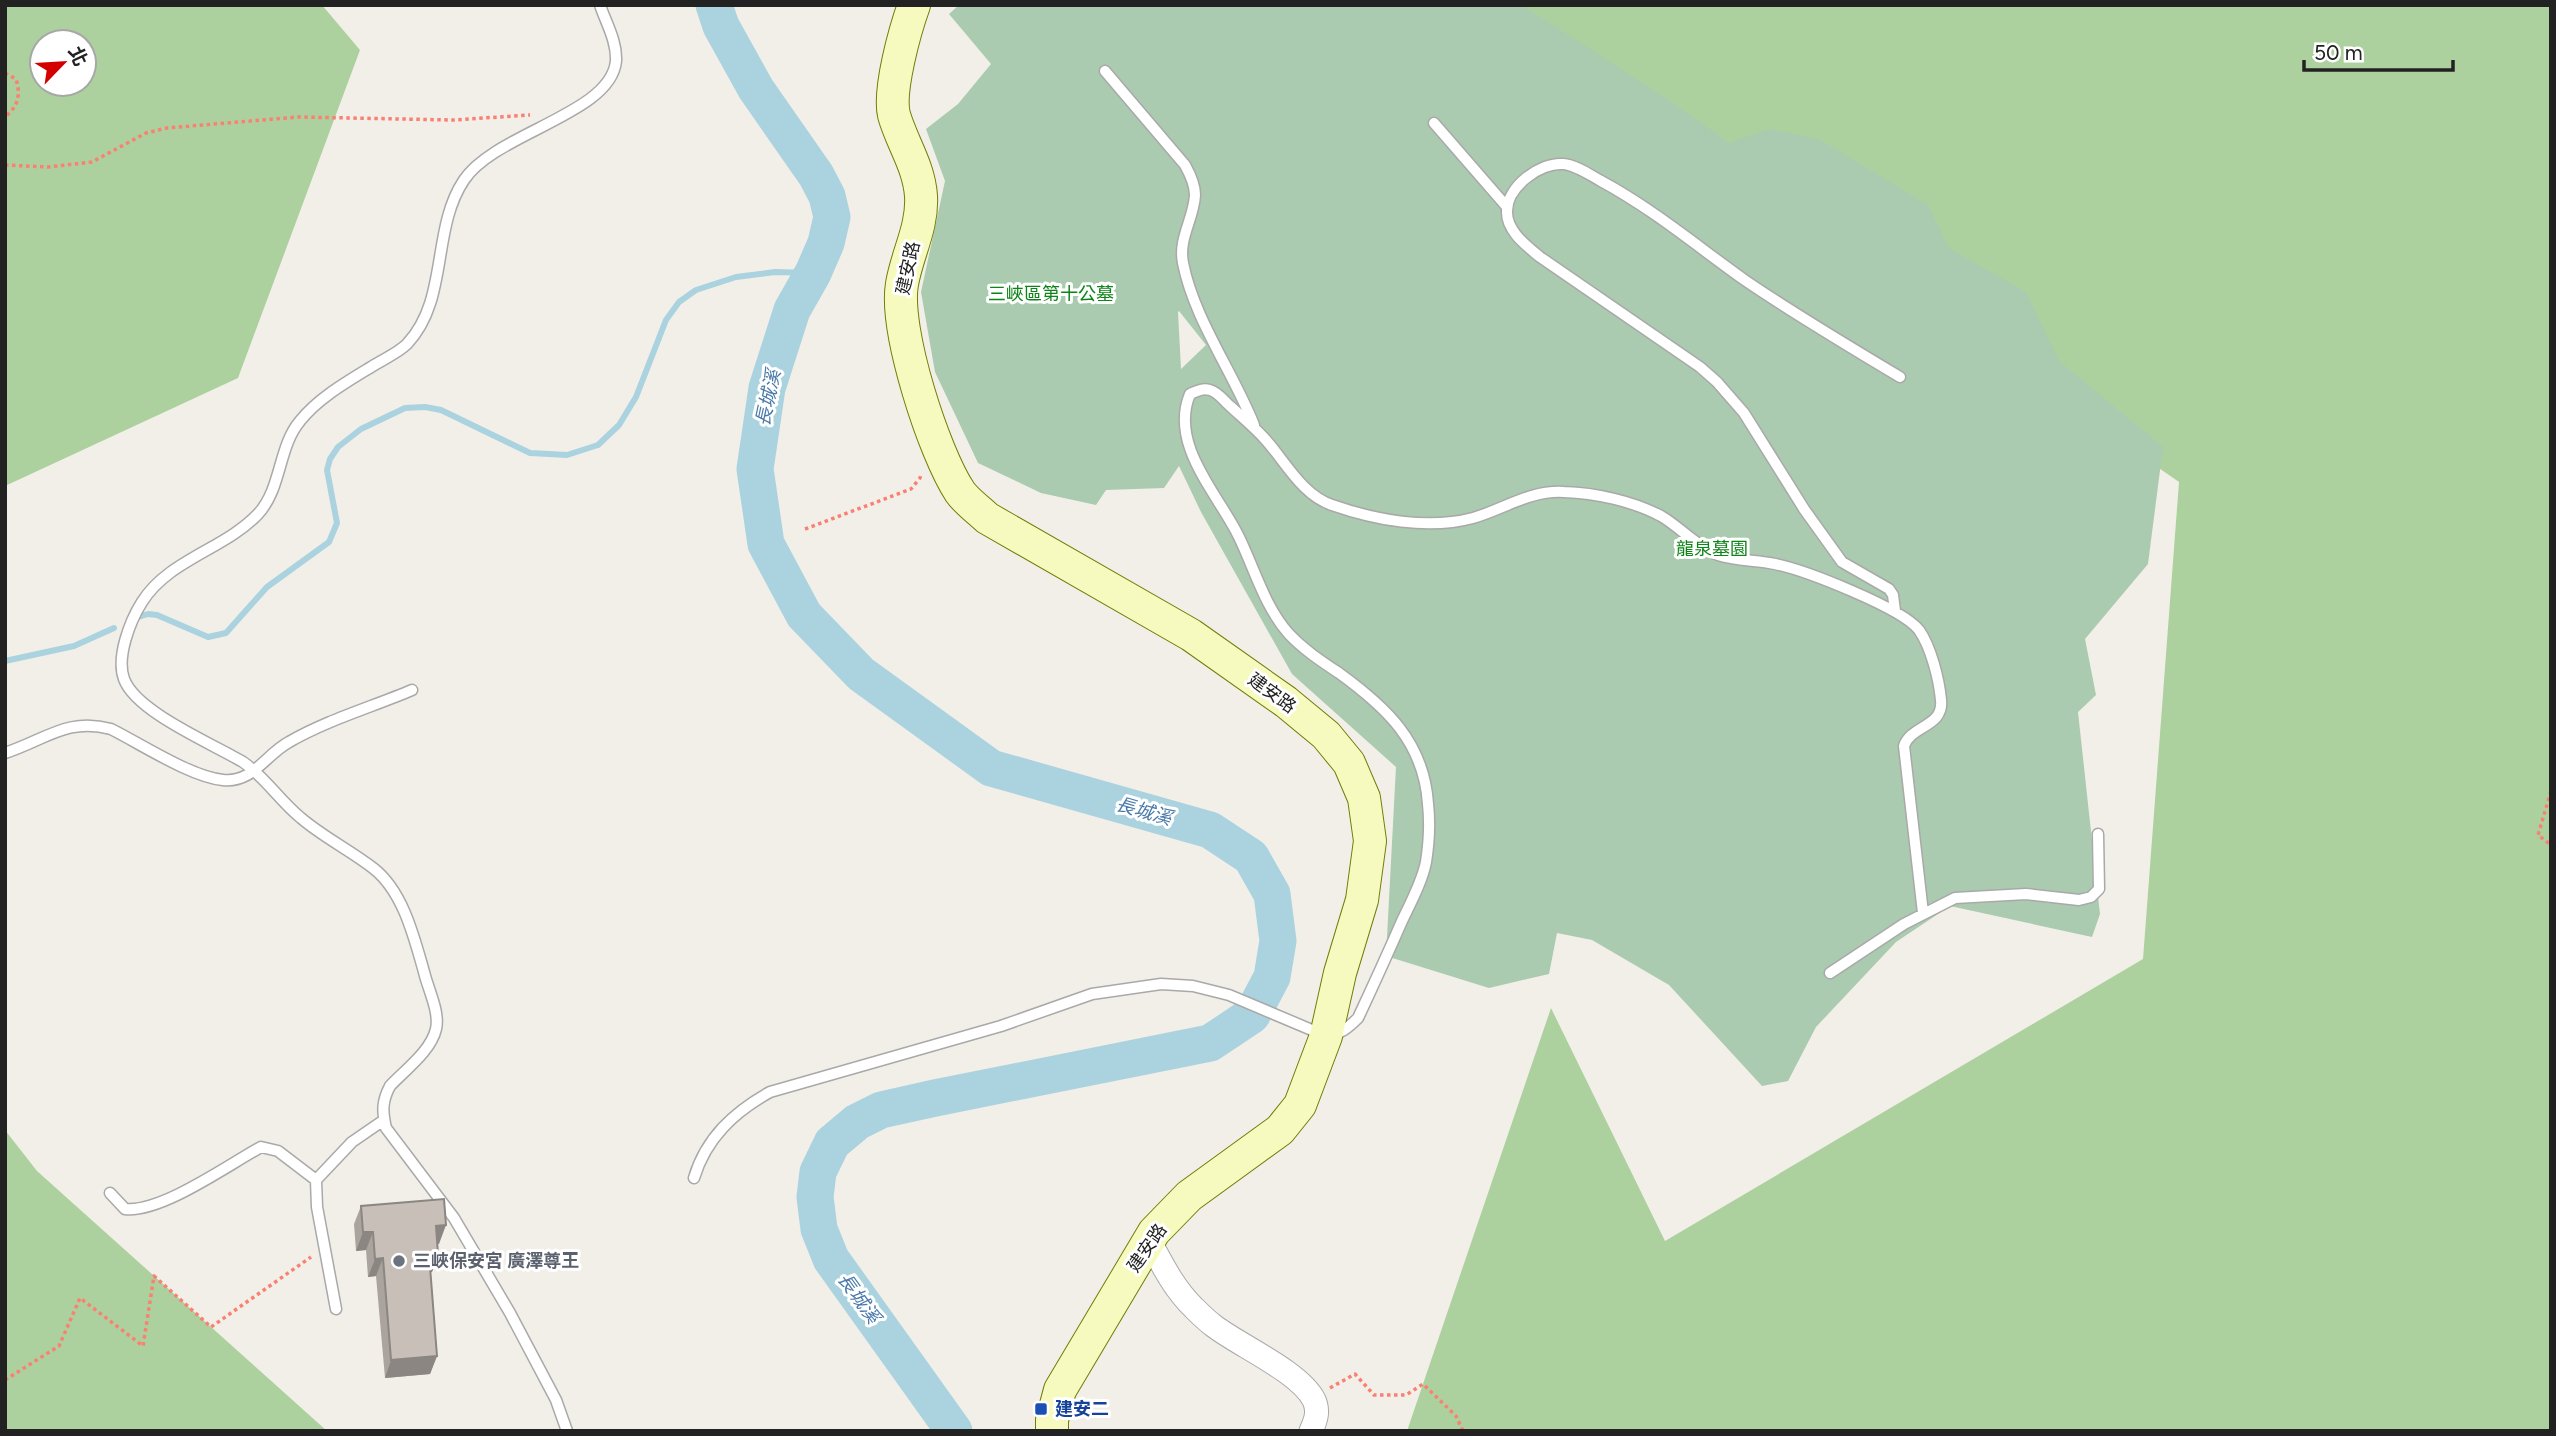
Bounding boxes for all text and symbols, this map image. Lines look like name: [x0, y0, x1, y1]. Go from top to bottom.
north arrow: [28, 28, 98, 98]
scale bar: [2304, 28, 2453, 72]
text: 50 m: [2314, 40, 2363, 65]
text: 北: [64, 43, 92, 70]
street label: 建安路: [892, 239, 924, 297]
park label: 三峽區第十公墓: [988, 283, 1114, 305]
water label: 長城溪: [751, 365, 786, 428]
park label: 龍泉墓園: [1676, 538, 1748, 560]
street label: 建安路: [1244, 668, 1300, 718]
water label: 長城溪: [1113, 792, 1177, 831]
street label: 建安路: [1123, 1220, 1171, 1276]
place label: 三峽保安宮 廣澤尊王: [413, 1250, 579, 1272]
marker: 三峽保安宮 廣澤尊王: [391, 1253, 407, 1269]
water label: 長城溪: [833, 1268, 887, 1330]
place label: 建安二: [1055, 1398, 1109, 1420]
marker: 建安二: [1033, 1401, 1049, 1417]

